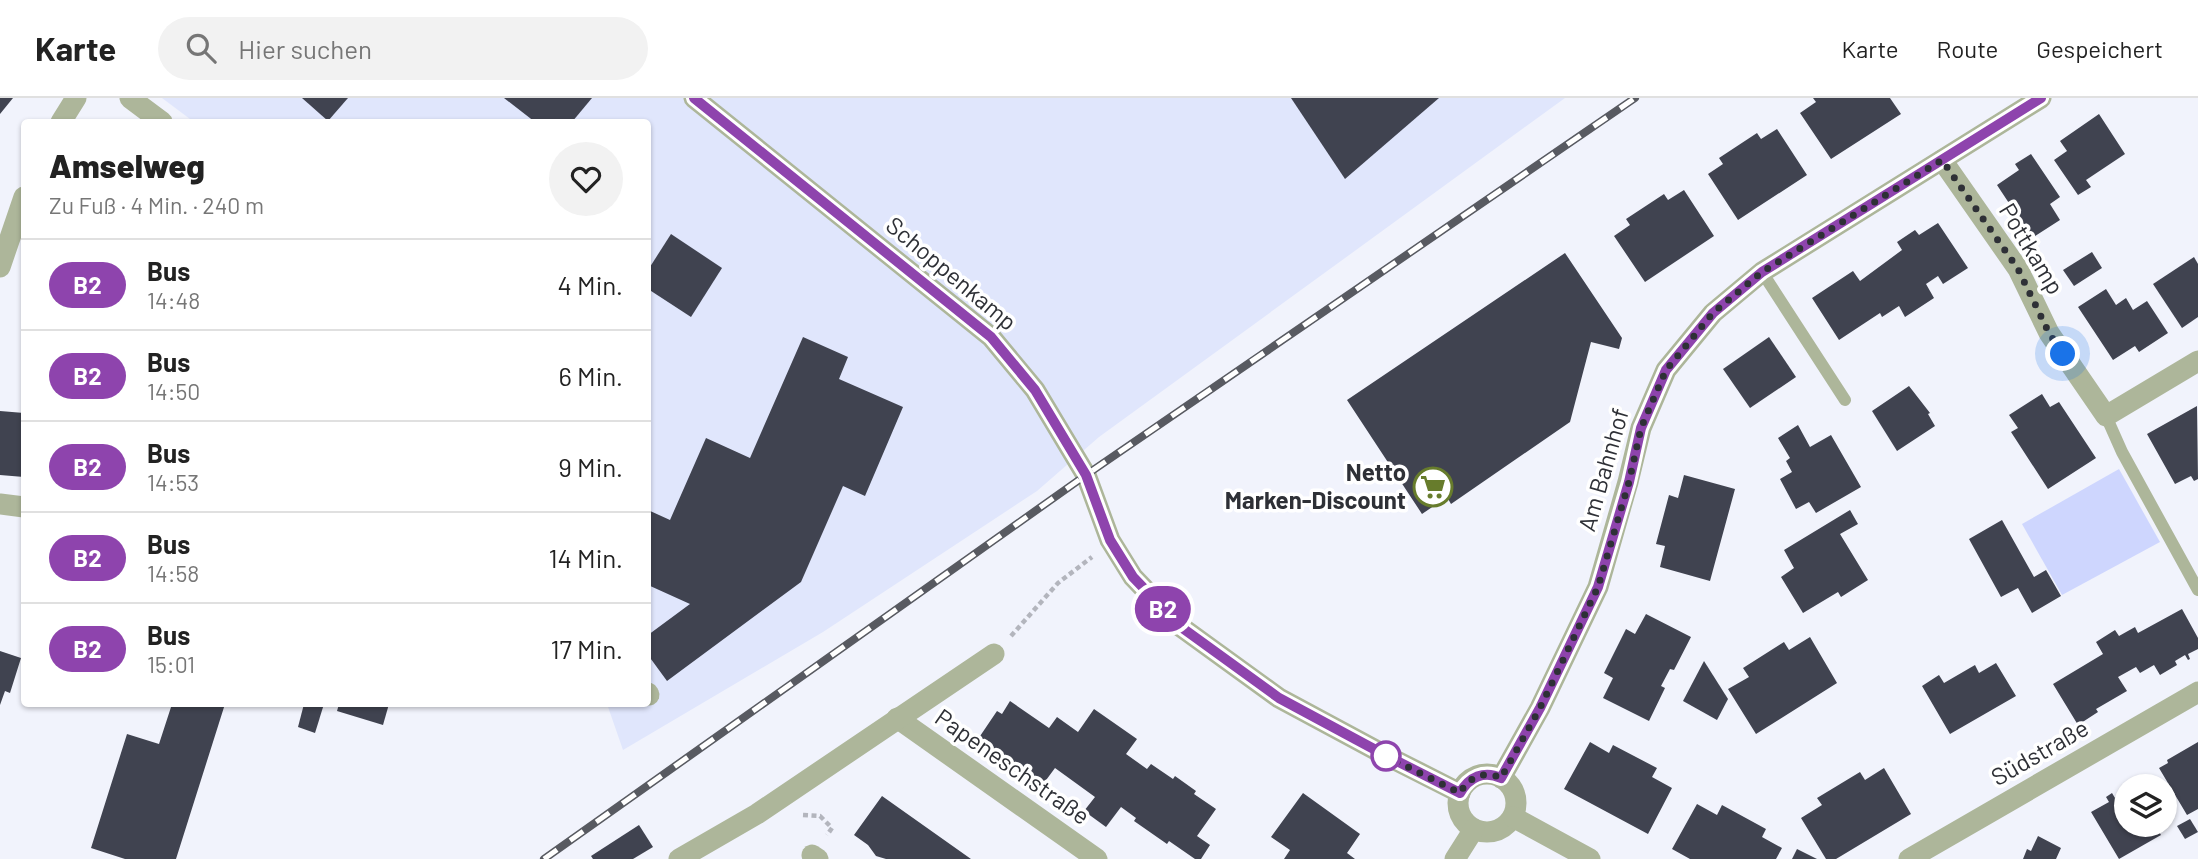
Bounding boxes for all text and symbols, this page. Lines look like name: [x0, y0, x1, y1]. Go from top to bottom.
search box: [158, 17, 648, 80]
text: Karte: [35, 28, 116, 68]
icon: search: [182, 29, 220, 67]
text: Hier suchen: [238, 33, 372, 64]
text: Karte: [1841, 34, 1899, 63]
text: Route: [1937, 34, 1998, 63]
text: Gespeichert: [2036, 34, 2163, 63]
button: heart: [549, 142, 623, 216]
text: Amselweg: [49, 145, 205, 185]
text: Zu Fuß · 4 Min. · 240 m: [49, 191, 264, 219]
street label: Pottkamp: [1994, 197, 2071, 299]
street label: Schoppenkamp: [881, 210, 1023, 336]
text: Bus: [147, 255, 190, 286]
text: 4 Min.: [558, 269, 623, 300]
text: B2: [73, 270, 102, 299]
text: 14:48: [147, 286, 200, 314]
your location: [2045, 336, 2080, 371]
text: Bus: [147, 346, 190, 377]
text: 6 Min.: [558, 360, 623, 391]
text: B2: [73, 361, 102, 390]
text: 14:50: [147, 377, 200, 405]
street label: Am Bahnhof: [1571, 405, 1634, 534]
text: Bus: [147, 437, 190, 468]
text: 9 Min.: [558, 451, 623, 482]
text: B2: [73, 452, 102, 481]
place label: Netto Marken-Discount: [1225, 457, 1406, 514]
supermarket icon: Netto Marken-Discount: [1412, 466, 1454, 508]
text: 14:53: [147, 468, 199, 496]
text: Bus: [147, 528, 190, 559]
text: 14 Min.: [548, 542, 623, 573]
text: B2: [73, 543, 102, 572]
text: 14:58: [147, 559, 199, 587]
line badge: B2: [1132, 586, 1194, 632]
text: B2: [1149, 594, 1177, 623]
text: Bus: [147, 619, 190, 650]
text: 17 Min.: [550, 633, 623, 664]
text: B2: [73, 634, 102, 663]
text: 15:01: [147, 650, 195, 678]
street label: Papeneschstraße: [930, 702, 1096, 830]
street label: Südstraße: [1985, 712, 2093, 791]
unlabelled marker: [1371, 741, 1401, 771]
map controls: [2114, 774, 2177, 837]
button: layers: [2114, 774, 2177, 837]

